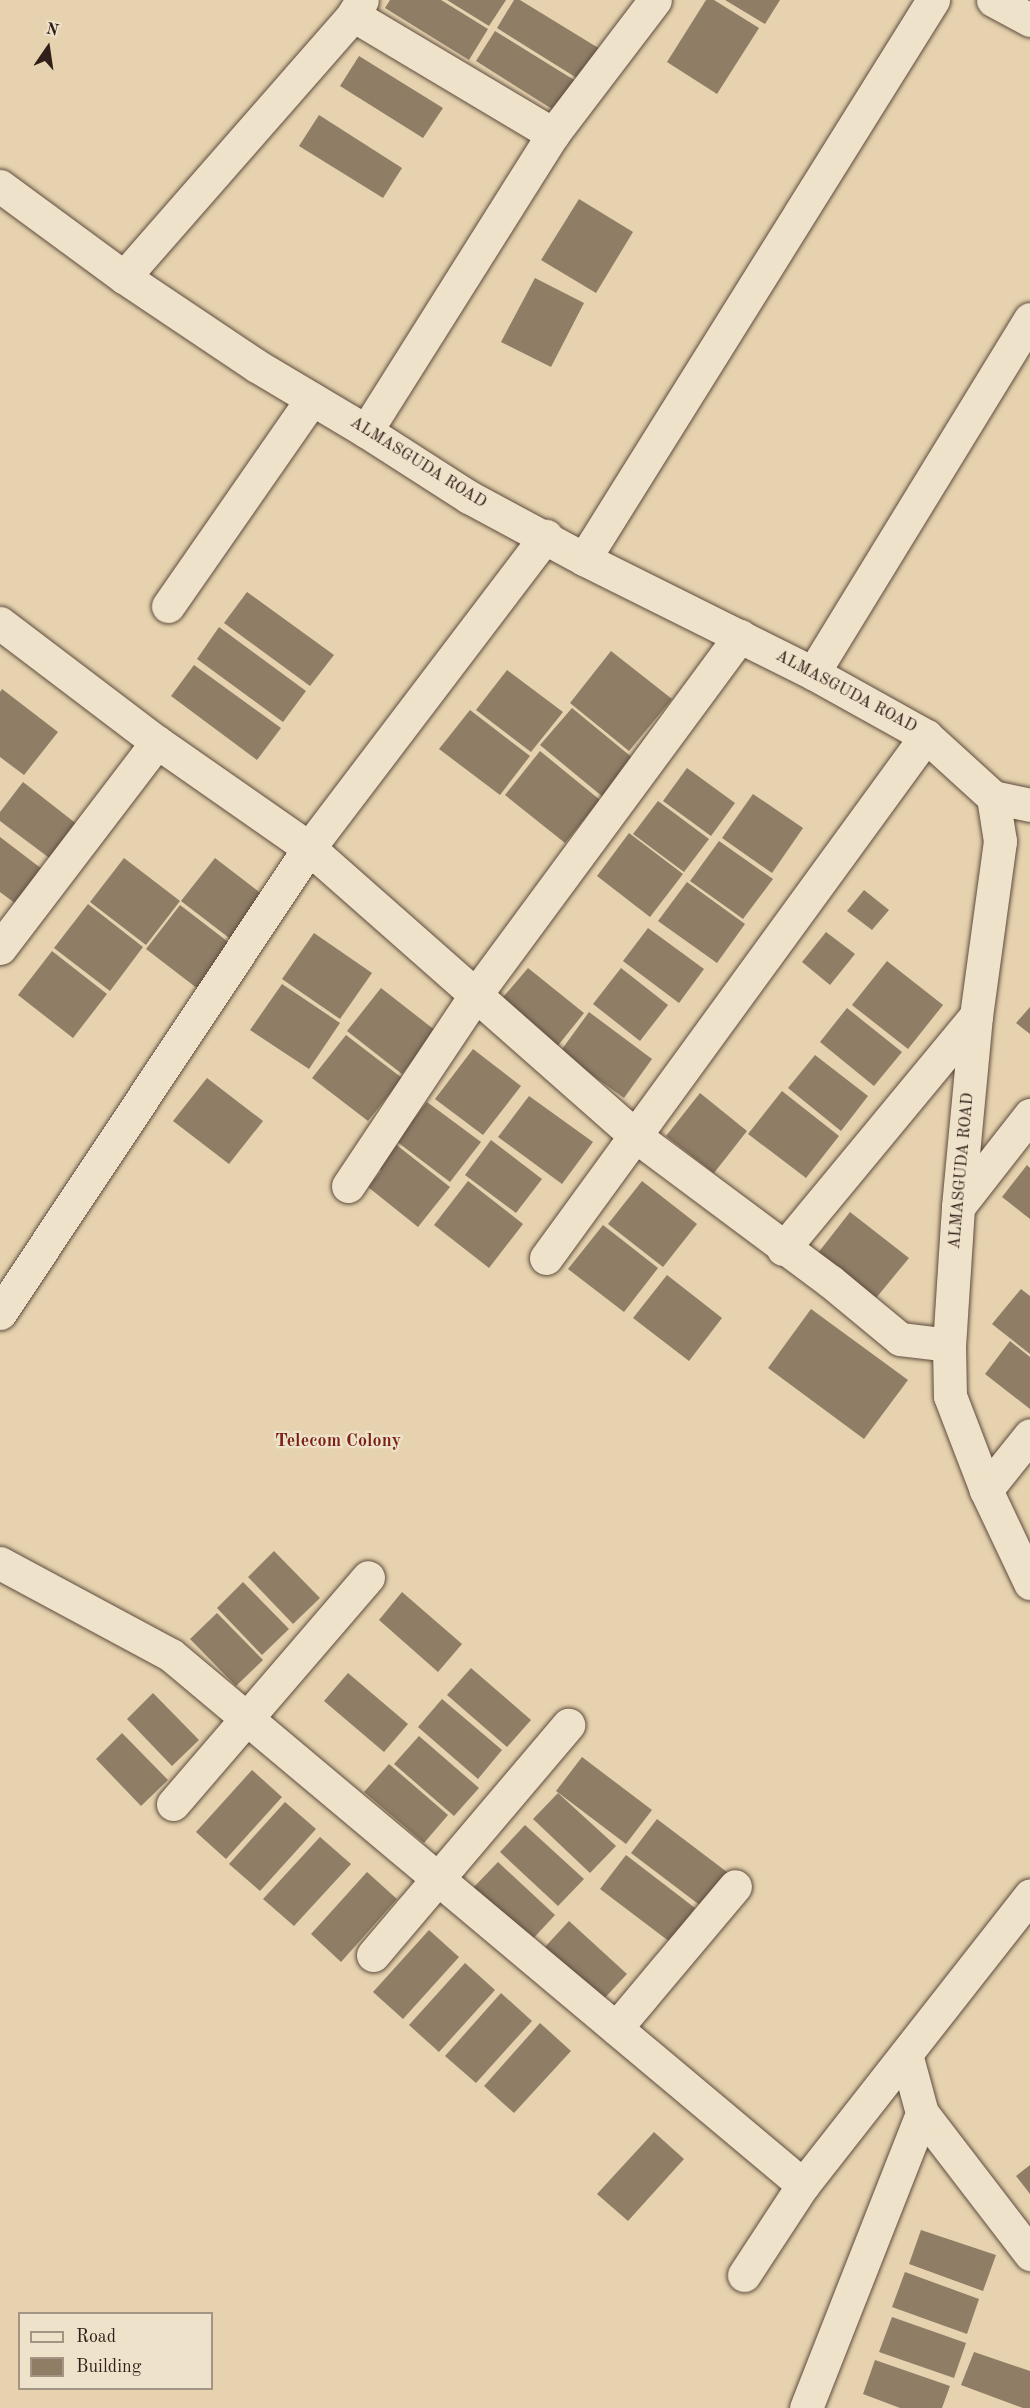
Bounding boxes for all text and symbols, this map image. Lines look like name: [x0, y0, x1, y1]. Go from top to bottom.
north arrow: [18, 18, 78, 78]
text: N: [44, 21, 60, 40]
street label: ALMASGUDA ROAD: [346, 413, 490, 513]
street label: ALMASGUDA ROAD: [772, 647, 920, 737]
street label: ALMASGUDA ROAD: [946, 1092, 978, 1250]
district label: Telecom Colony: [275, 1430, 401, 1452]
legend: [18, 2312, 213, 2390]
text: Road: [76, 2328, 116, 2346]
text: Building: [76, 2358, 141, 2376]

